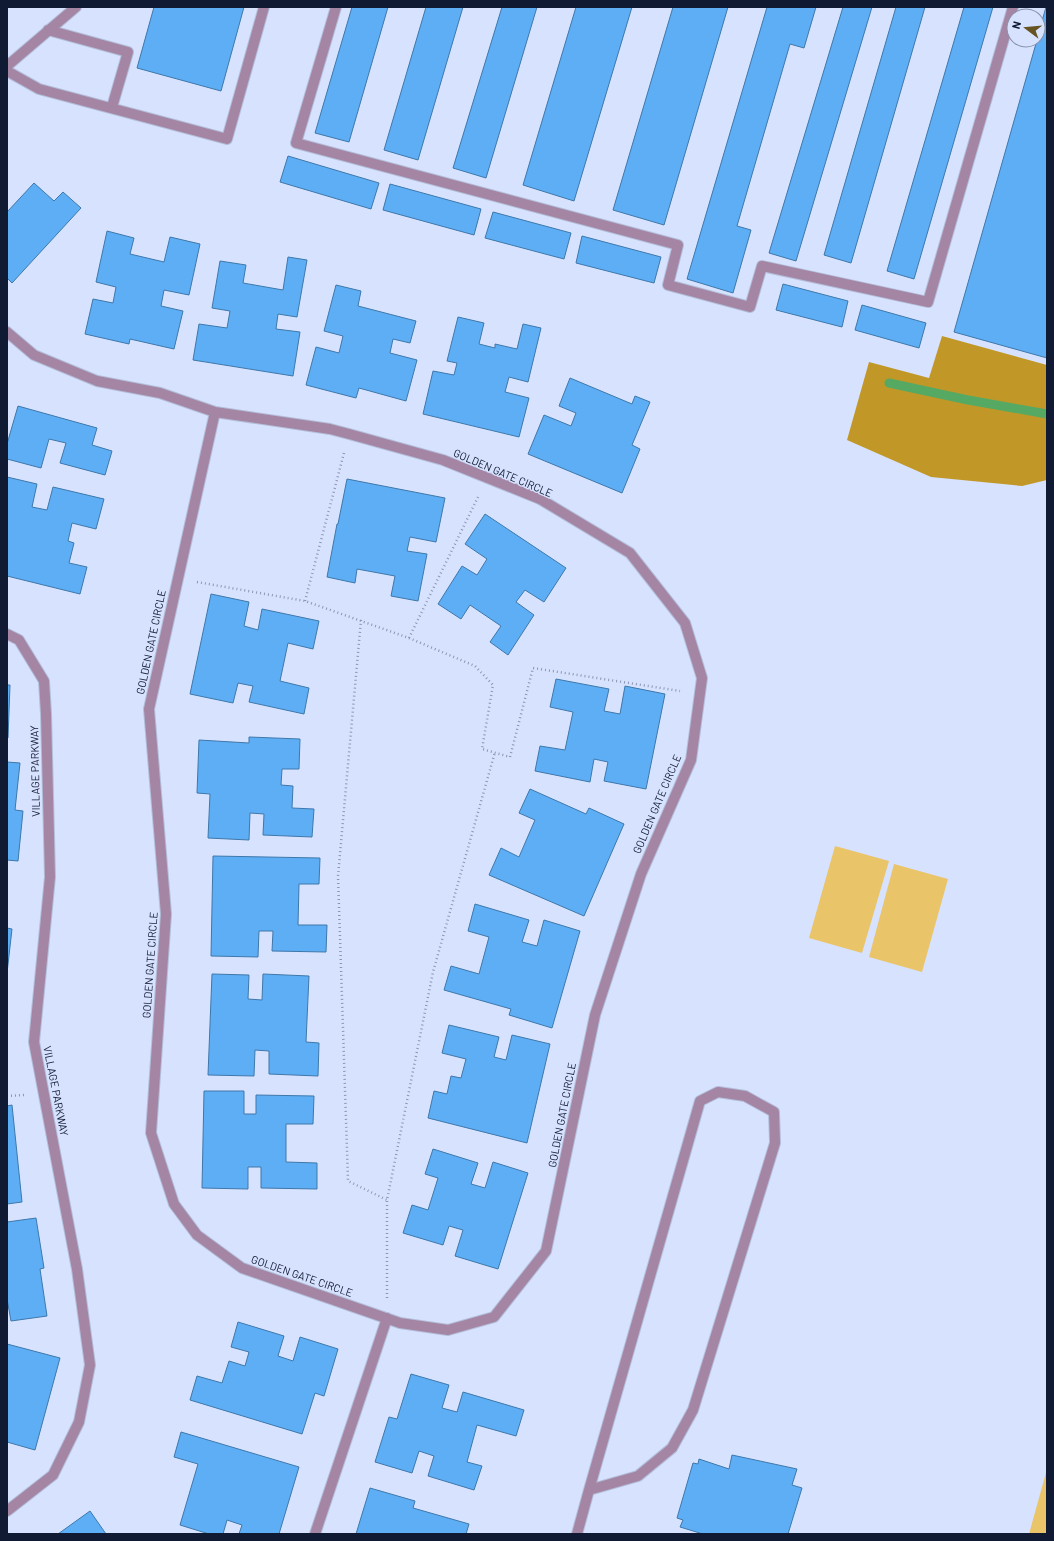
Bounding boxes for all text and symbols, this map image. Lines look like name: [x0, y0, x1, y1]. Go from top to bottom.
north arrow: [1006, 8, 1046, 48]
text: N: [1009, 20, 1023, 30]
street label: GOLDEN GATE CIRCLE: [452, 446, 555, 499]
street label: GOLDEN GATE CIRCLE: [133, 588, 168, 695]
street label: VILLAGE PARKWAY: [27, 725, 42, 817]
street label: GOLDEN GATE CIRCLE: [630, 752, 683, 855]
street label: GOLDEN GATE CIRCLE: [139, 911, 160, 1019]
street label: VILLAGE PARKWAY: [41, 1045, 72, 1137]
street label: GOLDEN GATE CIRCLE: [545, 1061, 578, 1168]
street label: GOLDEN GATE CIRCLE: [250, 1252, 355, 1299]

